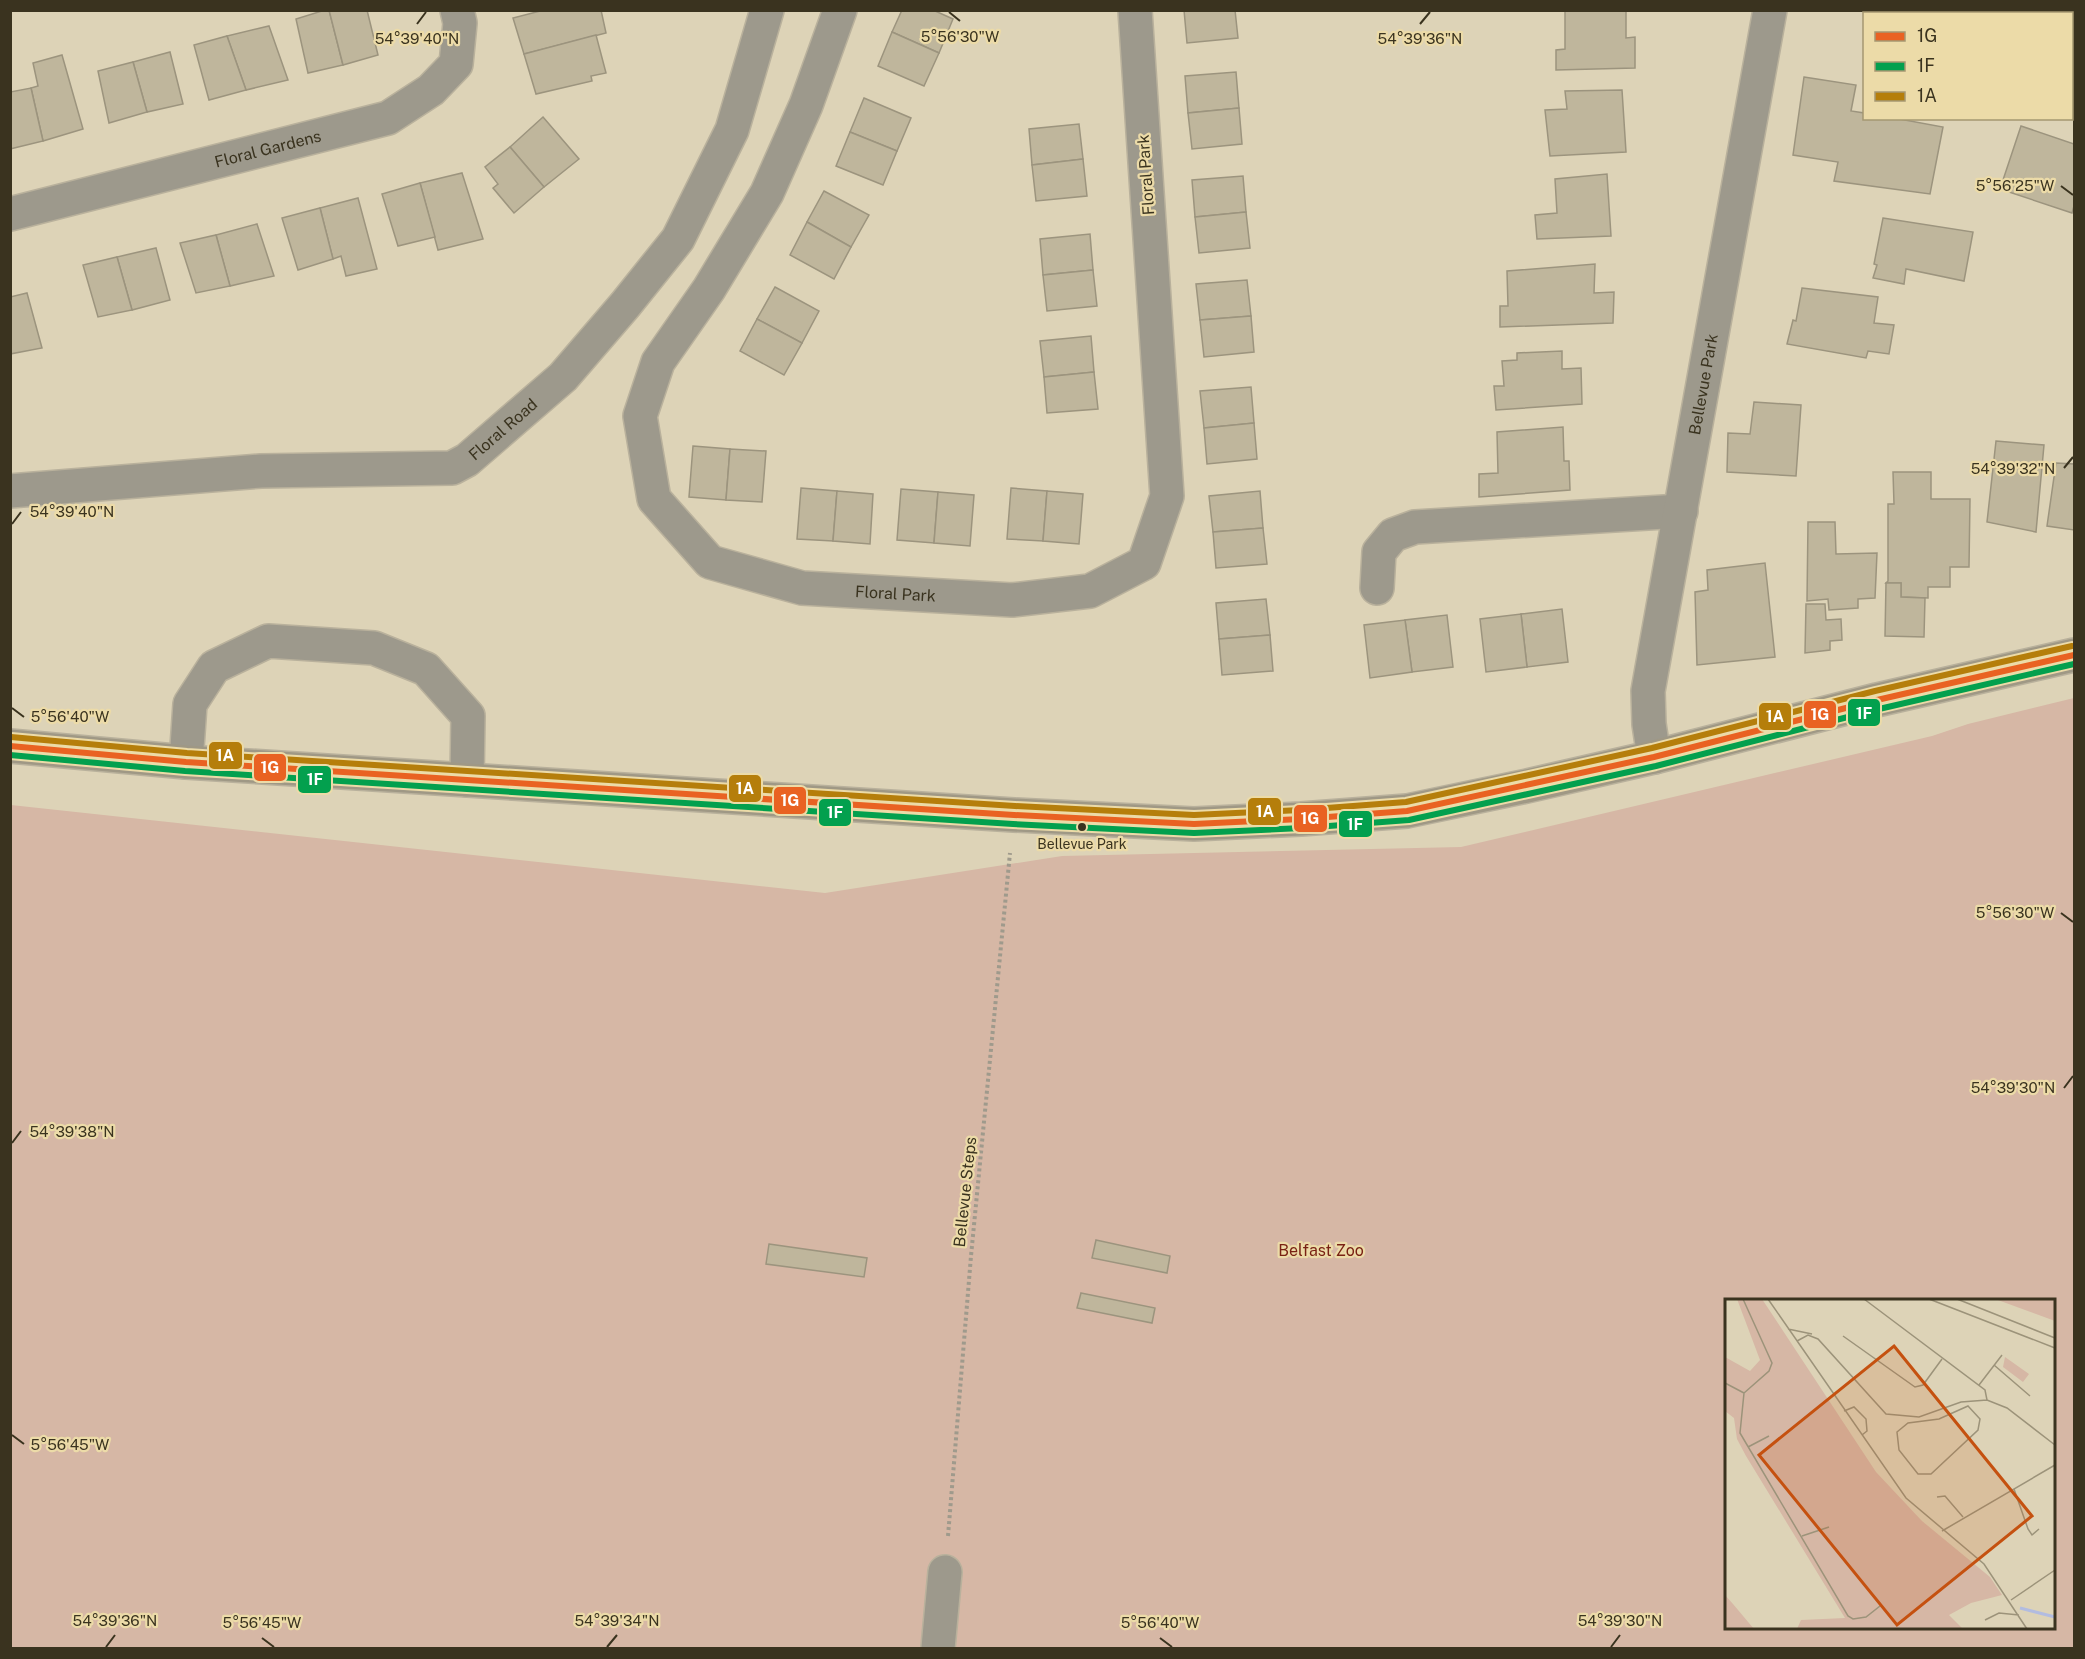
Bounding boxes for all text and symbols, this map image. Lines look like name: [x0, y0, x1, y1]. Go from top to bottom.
legend: [1863, 12, 2073, 120]
text: 1G: [1917, 25, 1938, 46]
text: 5°56'30"W: [921, 28, 999, 45]
text: 54°39'40"N: [375, 30, 459, 47]
text: 54°39'36"N: [1378, 30, 1462, 47]
text: 1F: [1917, 55, 1935, 76]
text: 1A: [1917, 85, 1937, 106]
street label: Floral Gardens: [213, 126, 323, 171]
street label: Floral Park: [1134, 134, 1158, 216]
text: 5°56'25"W: [1976, 177, 2054, 194]
street label: Bellevue Park: [1685, 332, 1721, 436]
street label: Floral Road: [465, 394, 541, 464]
text: 54°39'32"N: [1971, 460, 2055, 477]
text: 54°39'40"N: [30, 503, 114, 520]
street label: Floral Park: [855, 582, 936, 605]
line badge: 1F: [1847, 698, 1881, 727]
line badge: 1G: [1803, 700, 1837, 729]
line badge: 1A: [1758, 702, 1792, 731]
text: 1F: [1856, 704, 1873, 723]
text: 1G: [1811, 705, 1830, 724]
text: 1A: [1766, 707, 1785, 726]
text: 5°56'40"W: [31, 708, 109, 725]
line badge: 1A: [208, 741, 243, 770]
text: 1A: [216, 746, 235, 765]
line badge: 1G: [253, 753, 287, 782]
text: 1G: [261, 758, 280, 777]
line badge: 1F: [297, 765, 332, 794]
text: 1F: [307, 770, 324, 789]
line badge: 1A: [728, 774, 762, 803]
text: 1A: [736, 779, 755, 798]
line badge: 1G: [773, 786, 807, 815]
text: 1G: [781, 791, 800, 810]
line badge: 1A: [1247, 797, 1282, 826]
line badge: 1F: [818, 798, 852, 827]
text: 1A: [1256, 802, 1275, 821]
text: 1F: [827, 803, 844, 822]
line badge: 1G: [1293, 804, 1328, 833]
text: 1G: [1301, 809, 1320, 828]
line badge: 1F: [1338, 810, 1373, 838]
text: 1F: [1347, 815, 1364, 834]
marker: Bellevue Park: [1076, 821, 1088, 833]
place label: Bellevue Park: [1037, 836, 1127, 852]
text: 5°56'30"W: [1976, 904, 2054, 921]
text: 54°39'30"N: [1971, 1079, 2055, 1096]
text: 54°39'38"N: [29, 1123, 115, 1140]
street label: Bellevue Steps: [950, 1136, 980, 1248]
park label: Belfast Zoo: [1278, 1241, 1364, 1260]
inset map: [1725, 1299, 2055, 1629]
text: 5°56'45"W: [31, 1436, 109, 1453]
text: 54°39'36"N: [73, 1612, 157, 1629]
text: 54°39'34"N: [575, 1612, 659, 1629]
text: 54°39'30"N: [1578, 1612, 1662, 1629]
text: 5°56'45"W: [223, 1614, 301, 1631]
text: 5°56'40"W: [1121, 1614, 1199, 1631]

